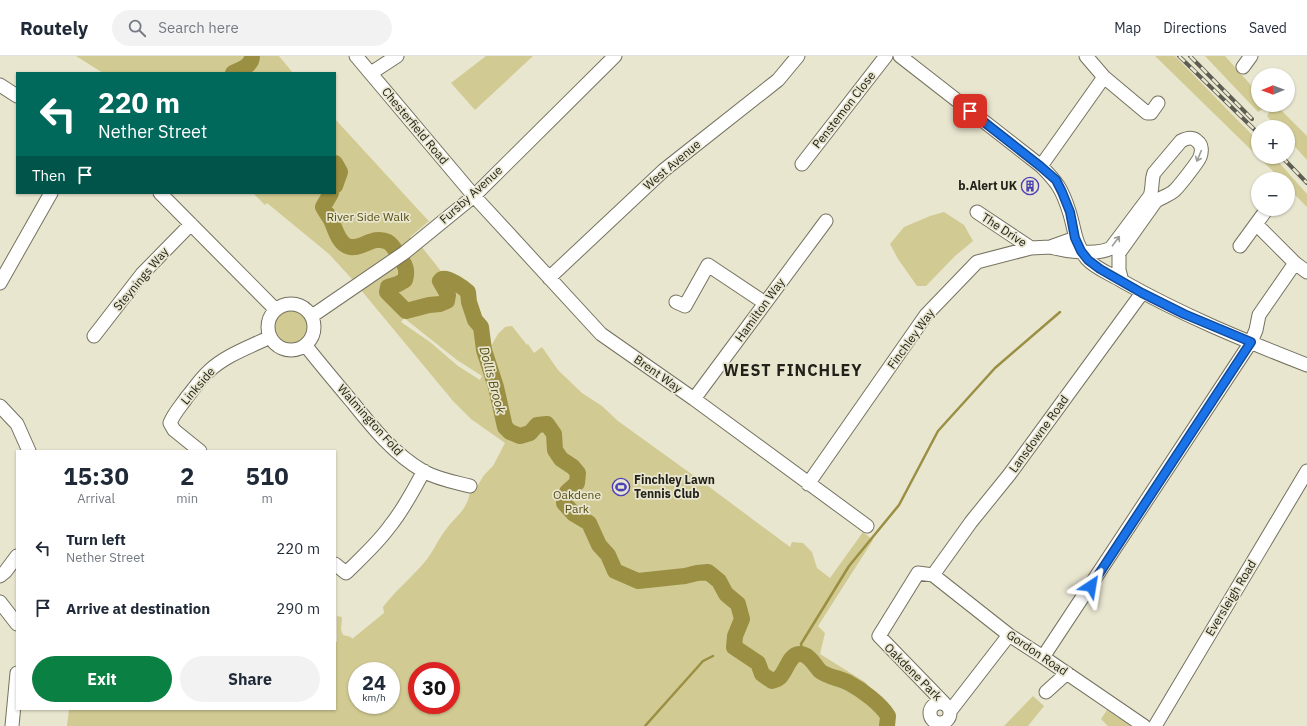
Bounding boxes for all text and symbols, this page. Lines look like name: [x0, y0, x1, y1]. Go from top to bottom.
search box: [112, 10, 392, 46]
text: Routely: [20, 16, 88, 40]
icon: search: [126, 17, 148, 39]
text: Search here: [158, 18, 239, 37]
text: Map: [1114, 19, 1141, 37]
text: Directions: [1163, 19, 1227, 37]
text: Saved: [1249, 19, 1287, 37]
street label: Penstemon Close: [809, 68, 879, 151]
north arrow: [1251, 68, 1295, 112]
map controls: [1251, 68, 1295, 216]
text: 220 m: [98, 84, 180, 121]
street label: Chesterfield Road: [379, 84, 452, 167]
icon: left: [32, 88, 84, 140]
pin: [953, 94, 987, 128]
icon: arrive: [959, 100, 981, 122]
text: Nether Street: [98, 120, 207, 143]
button: +: [1251, 120, 1295, 164]
street label: West Avenue: [640, 136, 704, 193]
one-way arrow: [1194, 150, 1202, 162]
street label: Fursby Avenue: [436, 162, 505, 227]
icon: arrive: [74, 164, 96, 186]
text: Then: [32, 166, 66, 185]
button: −: [1251, 172, 1295, 216]
building icon: b.Alert UK: [1020, 176, 1040, 196]
place label: b.Alert UK: [958, 178, 1018, 193]
park label: River Side Walk: [326, 209, 410, 224]
street label: The Drive: [979, 209, 1030, 250]
one-way arrow: [1112, 236, 1120, 247]
street label: Steynings Way: [110, 244, 172, 313]
street label: Hamilton Way: [731, 275, 788, 344]
street label: Finchley Way: [884, 306, 938, 372]
water label: Dollis Brook: [475, 345, 510, 416]
street label: Brent Way: [631, 352, 685, 396]
district label: WEST FINCHLEY: [723, 360, 863, 380]
street label: Linkside: [177, 364, 218, 407]
street label: Walmington Fold: [334, 381, 406, 458]
street label: Lansdowne Road: [1006, 392, 1072, 475]
text: 15:30: [63, 460, 129, 492]
text: 2: [180, 460, 194, 492]
text: 510: [245, 460, 289, 492]
place label: Finchley Lawn Tennis Club: [634, 472, 715, 501]
sports icon: Finchley Lawn Tennis Club: [611, 477, 631, 497]
park label: Oakdene Park: [553, 487, 601, 516]
text: Arrival: [77, 490, 115, 507]
text: min: [176, 490, 198, 507]
text: m: [261, 490, 273, 507]
text: Turn left: [66, 530, 126, 549]
icon: left: [32, 537, 54, 559]
text: 220 m: [276, 539, 320, 558]
text: Nether Street: [66, 549, 145, 566]
street label: Eversleigh Road: [1202, 557, 1259, 638]
position arrow: [1070, 565, 1112, 607]
icon: arrive: [32, 597, 54, 619]
text: Arrive at destination: [66, 599, 210, 618]
text: 290 m: [276, 599, 320, 618]
street label: Gordon Road: [1004, 627, 1071, 678]
street label: Oakdene Park: [881, 640, 946, 704]
button: Exit: [32, 656, 172, 702]
button: Share: [180, 656, 320, 702]
speed limit sign: 30: [408, 662, 460, 714]
text: 24: [362, 669, 386, 696]
text: km/h: [362, 691, 386, 704]

